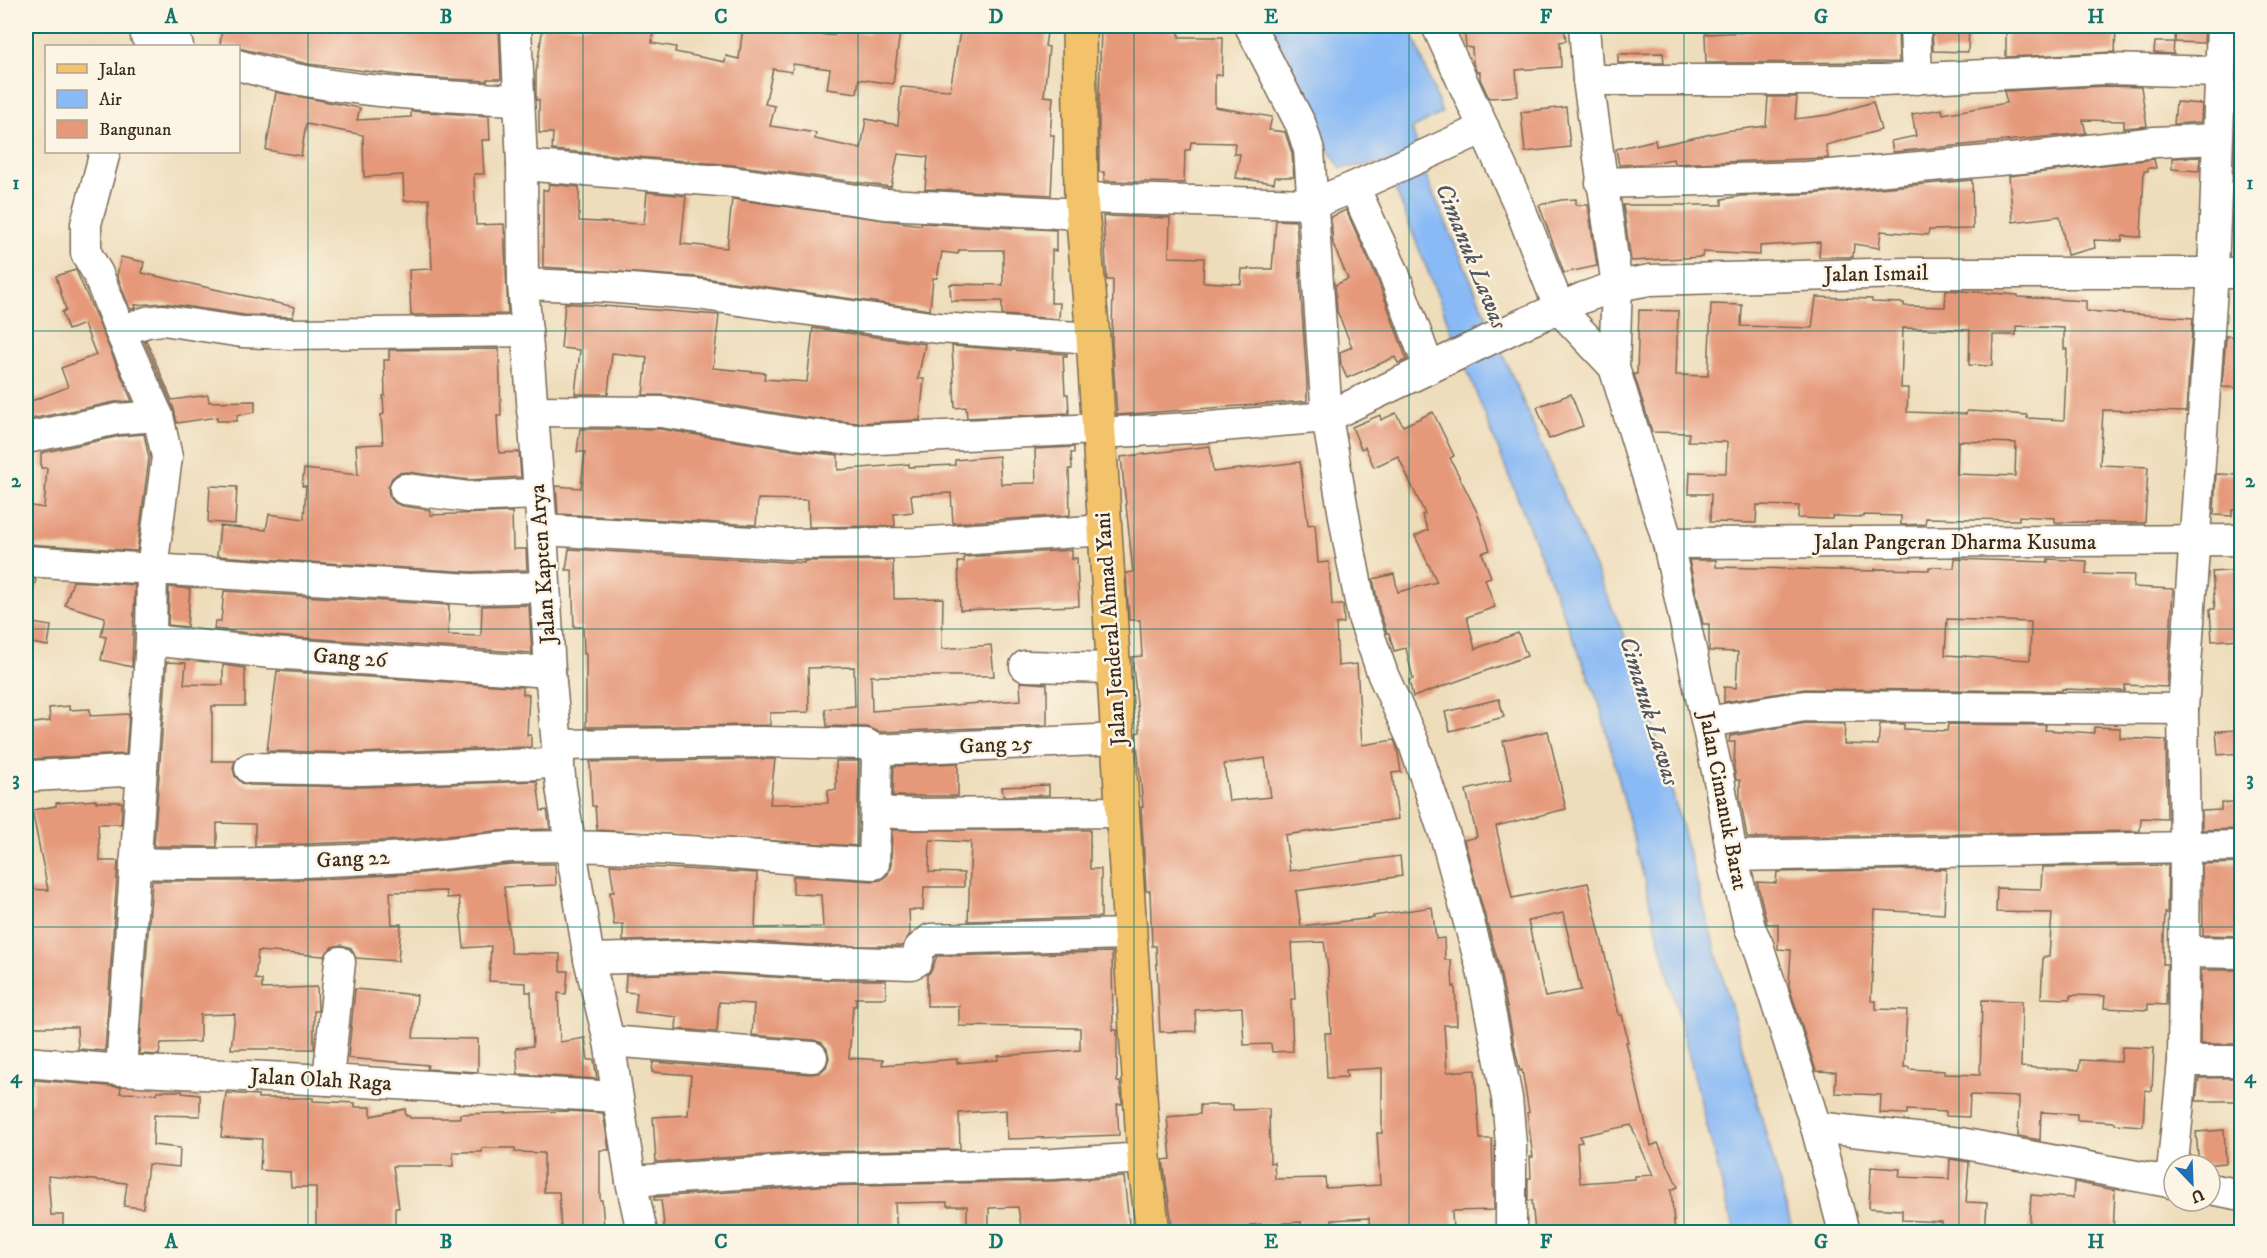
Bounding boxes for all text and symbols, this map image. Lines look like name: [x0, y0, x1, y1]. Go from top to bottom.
text: A: [164, 5, 179, 30]
text: B: [440, 5, 452, 30]
text: C: [714, 5, 728, 30]
text: D: [989, 5, 1004, 30]
text: E: [1264, 5, 1278, 30]
text: F: [1540, 5, 1553, 30]
text: G: [1814, 5, 1828, 30]
text: H: [2088, 5, 2105, 30]
legend: [45, 45, 240, 153]
text: Jalan: [97, 59, 137, 81]
text: Air: [99, 89, 122, 111]
text: Bangunan: [99, 119, 172, 141]
text: 1: [12, 171, 20, 196]
text: 1: [2246, 171, 2254, 196]
water label: Cimanuk Lawas: [1428, 179, 1514, 334]
street label: Jalan Ismail: [1822, 260, 1929, 288]
text: 2: [11, 469, 22, 494]
text: 2: [2245, 469, 2256, 494]
street label: Jalan Kapten Arya: [524, 483, 562, 647]
street label: Jalan Jenderal Ahmad Yani: [1089, 511, 1133, 749]
street label: Jalan Pangeran Dharma Kusuma: [1812, 529, 2097, 556]
water label: Cimanuk Lawas: [1612, 633, 1686, 790]
street label: Gang 26: [312, 642, 389, 674]
street label: Jalan Cimanuk Barat: [1692, 707, 1754, 893]
street label: Gang 25: [959, 730, 1033, 760]
text: 3: [12, 767, 20, 792]
text: 3: [2246, 767, 2254, 792]
street label: Gang 22: [316, 844, 390, 874]
street label: Jalan Olah Raga: [248, 1063, 393, 1097]
text: 4: [10, 1065, 23, 1090]
text: 4: [2244, 1065, 2257, 1090]
north arrow: [2162, 1153, 2222, 1213]
text: U: [2187, 1184, 2207, 1208]
text: A: [164, 1230, 179, 1255]
text: B: [440, 1230, 452, 1255]
text: C: [714, 1230, 728, 1255]
text: D: [989, 1230, 1004, 1255]
text: E: [1264, 1230, 1278, 1255]
text: F: [1540, 1230, 1553, 1255]
text: G: [1814, 1230, 1828, 1255]
text: H: [2088, 1230, 2105, 1255]

